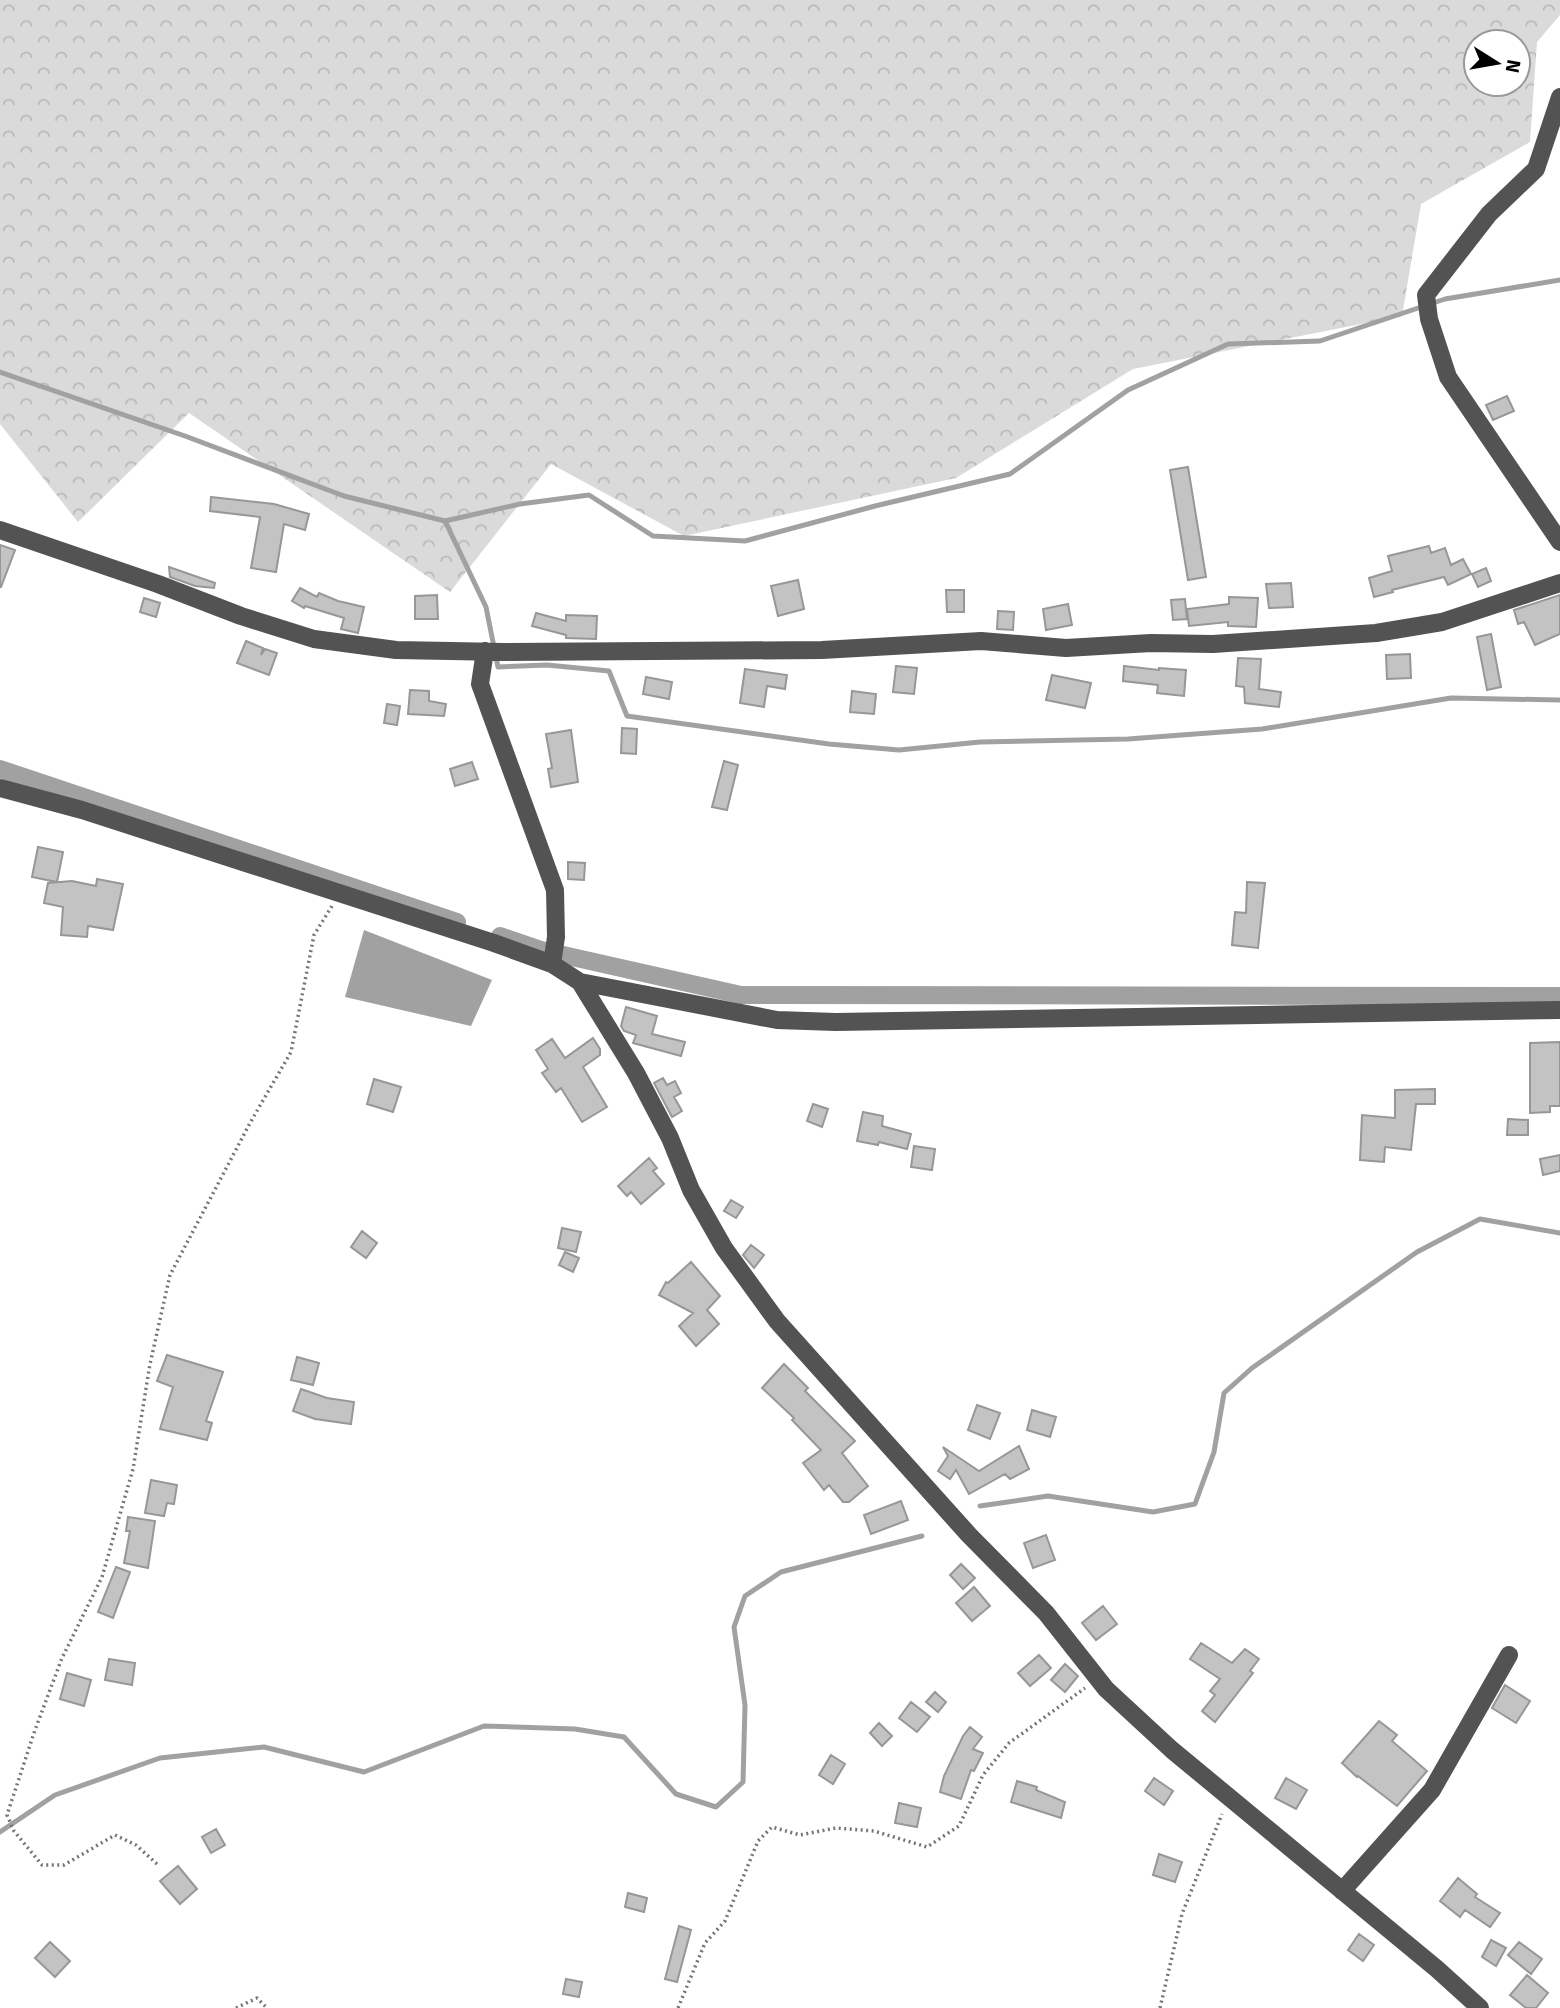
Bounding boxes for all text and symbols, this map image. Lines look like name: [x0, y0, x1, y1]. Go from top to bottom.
north arrow: [1462, 28, 1532, 98]
text: N: [1500, 57, 1526, 75]

